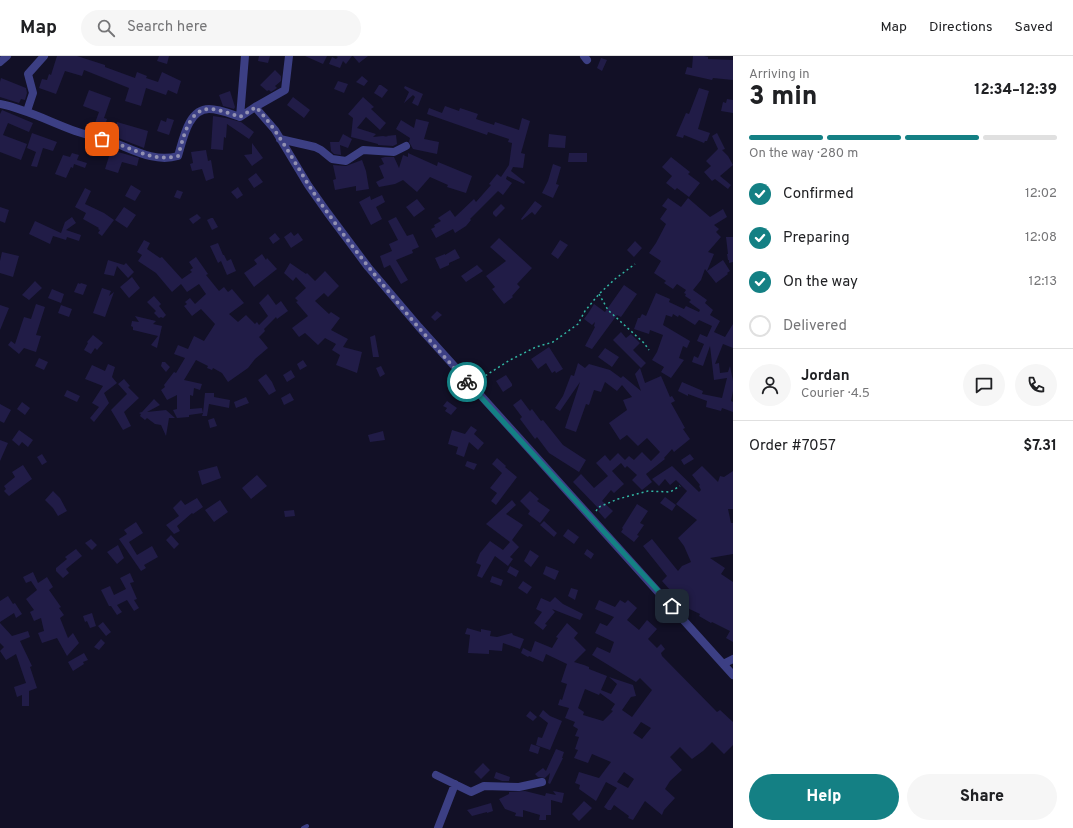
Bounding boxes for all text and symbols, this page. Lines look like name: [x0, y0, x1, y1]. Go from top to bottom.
search box: [81, 10, 361, 46]
text: Map: [20, 16, 57, 40]
icon: search: [95, 17, 117, 39]
text: Search here: [127, 18, 207, 37]
text: Map: [881, 19, 907, 36]
text: Directions: [929, 19, 993, 36]
text: Saved: [1015, 19, 1053, 36]
text: Arriving in: [749, 67, 810, 83]
text: 3 min: [749, 81, 817, 114]
text: 12:34–12:39: [974, 81, 1057, 100]
pin: [85, 122, 119, 156]
icon: bag: [91, 128, 113, 150]
text: On the way · 280 m: [749, 146, 858, 162]
icon: check: [749, 183, 771, 205]
text: Confirmed: [783, 185, 854, 204]
text: 12:02: [1025, 186, 1057, 202]
icon: check: [749, 227, 771, 249]
text: Preparing: [783, 229, 850, 248]
text: 12:08: [1025, 230, 1057, 246]
icon: check: [749, 271, 771, 293]
text: On the way: [783, 273, 858, 292]
text: 12:13: [1029, 274, 1057, 290]
text: Delivered: [783, 317, 847, 336]
courier: [447, 362, 487, 402]
button: person: [749, 364, 791, 406]
button: chat: [963, 364, 1005, 406]
button: phone: [1015, 364, 1057, 406]
text: Jordan: [801, 367, 850, 386]
icon: bike: [456, 371, 478, 393]
text: Courier · 4.5: [801, 386, 870, 402]
text: Order #7057: [749, 437, 836, 456]
text: $7.31: [1023, 437, 1057, 456]
pin: [655, 589, 689, 623]
icon: home: [661, 595, 683, 617]
button: Help: [749, 774, 899, 820]
button: Share: [907, 774, 1057, 820]

